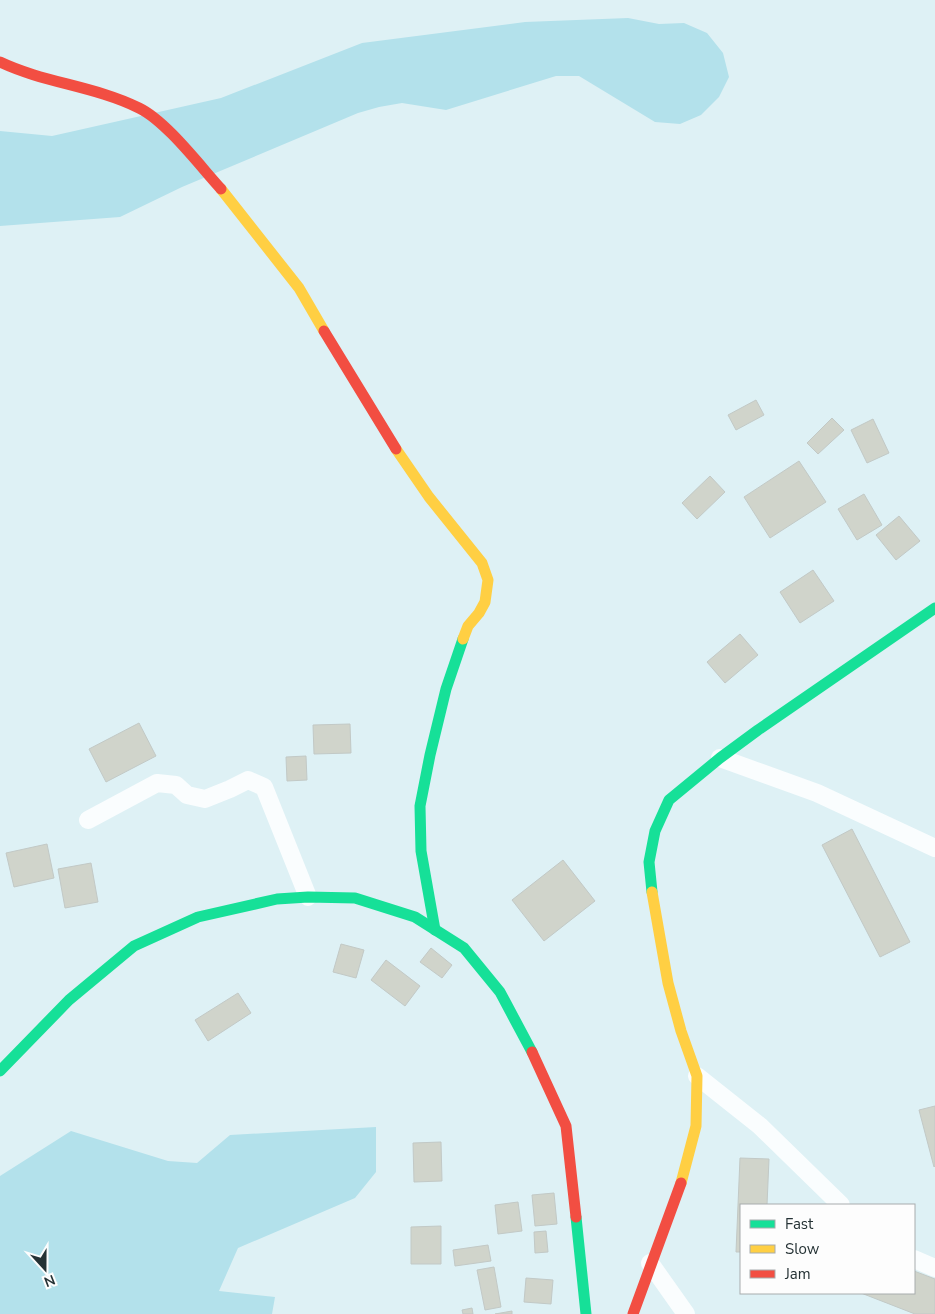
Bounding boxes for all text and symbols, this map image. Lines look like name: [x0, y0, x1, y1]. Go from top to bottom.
legend: [740, 1204, 915, 1294]
text: Fast: [785, 1214, 814, 1234]
text: Slow: [785, 1239, 820, 1259]
north arrow: [20, 1244, 70, 1294]
text: Jam: [784, 1264, 811, 1284]
text: N: [41, 1270, 58, 1291]

